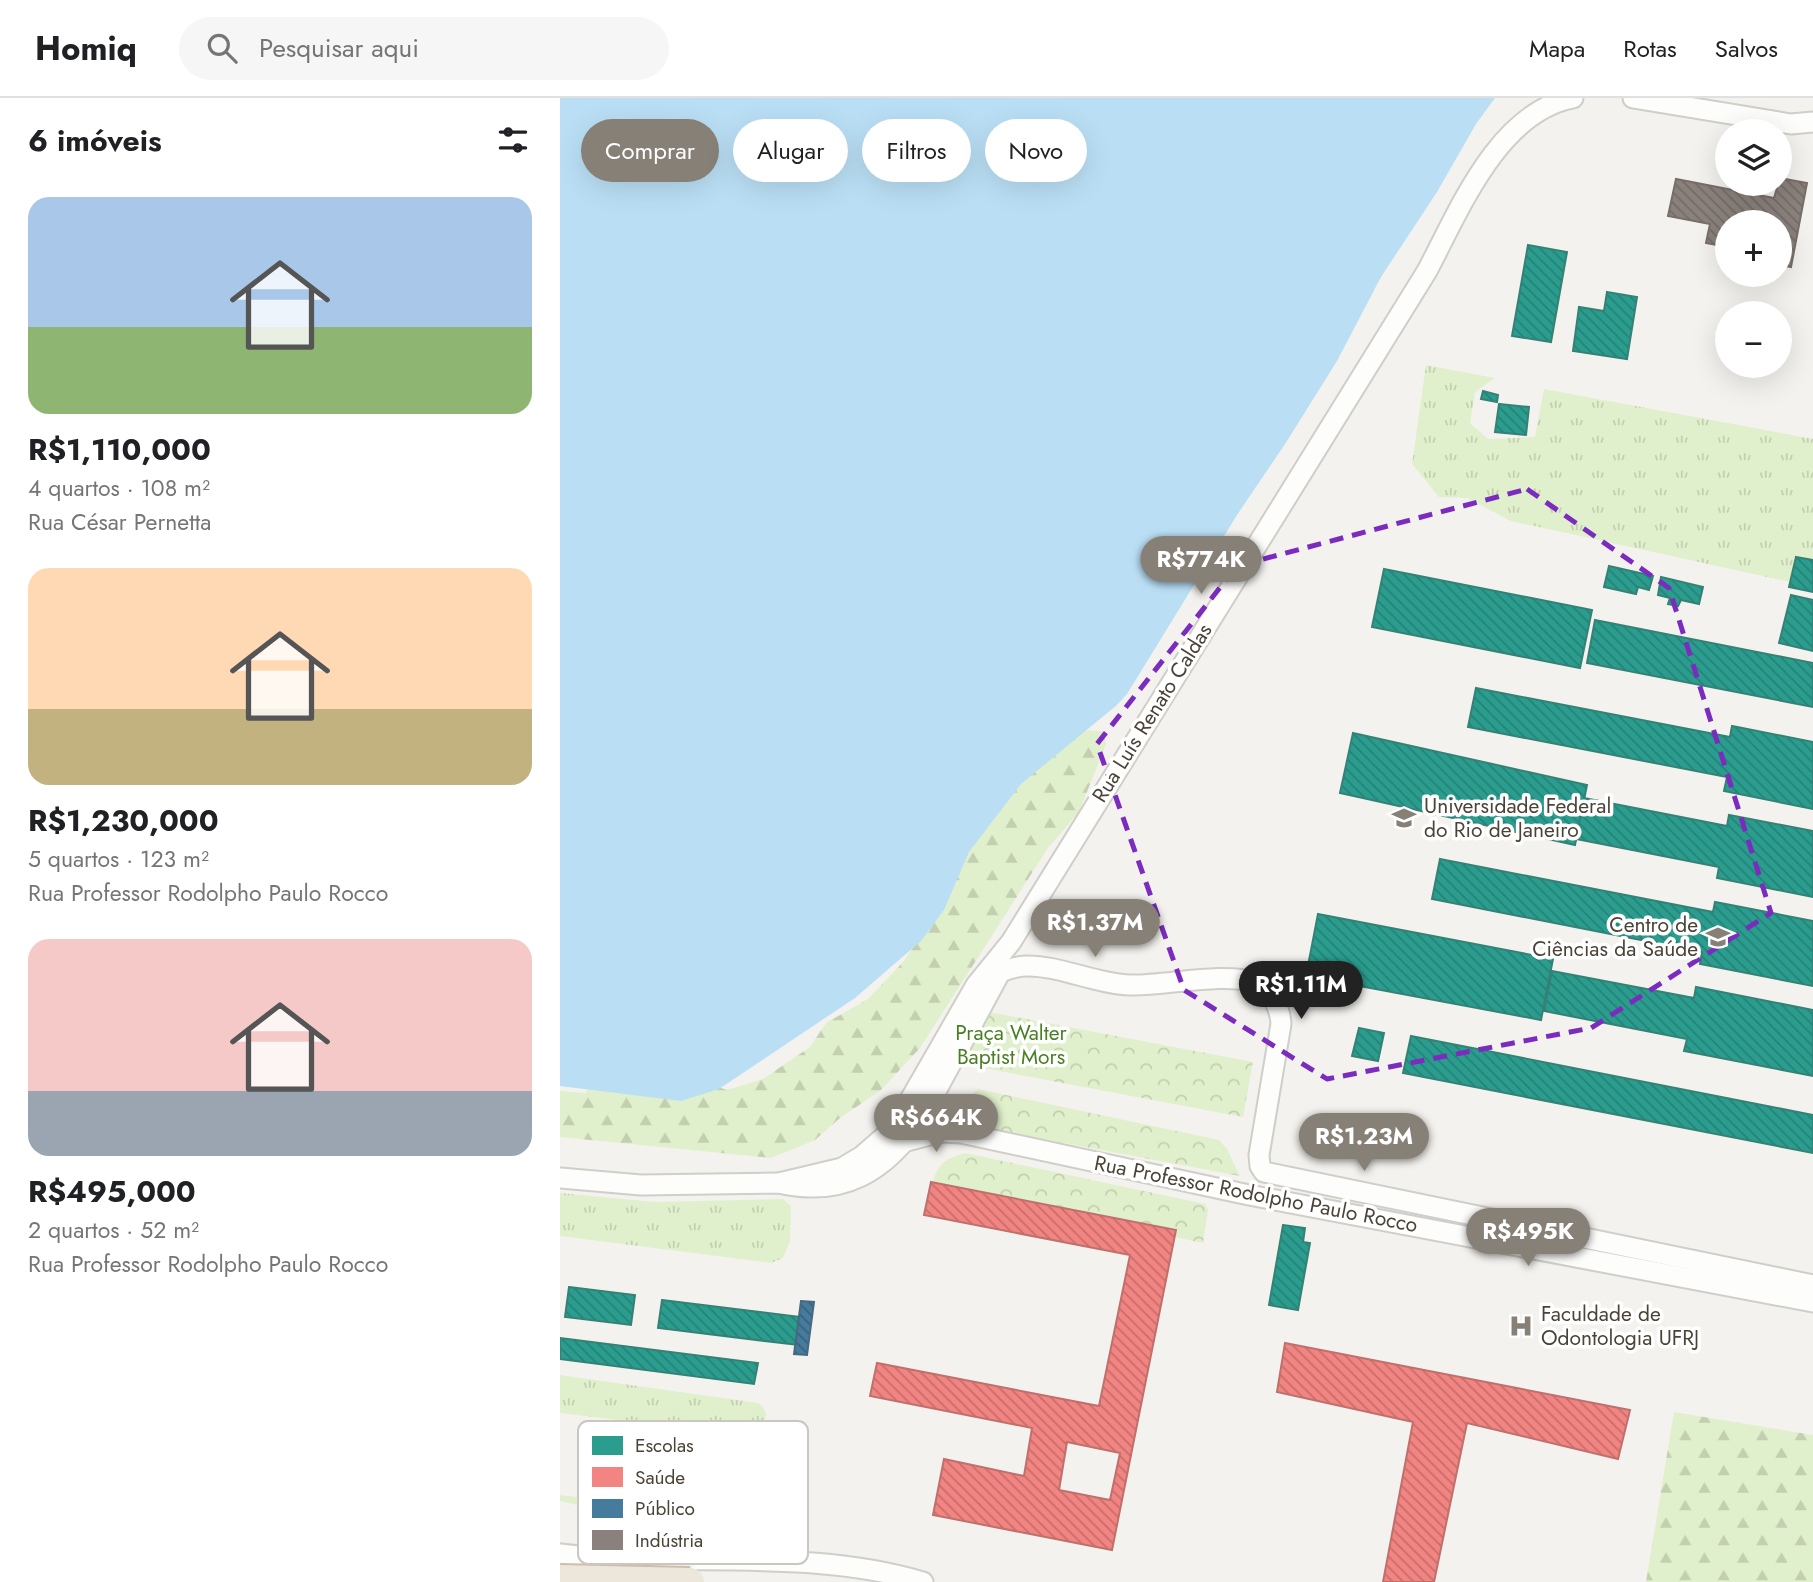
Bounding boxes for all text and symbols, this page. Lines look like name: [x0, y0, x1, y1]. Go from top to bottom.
search box: [179, 17, 669, 80]
text: Homiq: [35, 25, 137, 72]
icon: search: [203, 29, 241, 67]
text: Pesquisar aqui: [259, 29, 419, 67]
text: Mapa: [1529, 31, 1585, 66]
text: Rotas: [1623, 31, 1677, 66]
text: Salvos: [1715, 31, 1778, 66]
text: 6 imóveis: [28, 119, 162, 162]
chip: Comprar: [581, 119, 719, 182]
chip: Alugar: [733, 119, 848, 182]
chip: Filtros: [862, 119, 971, 182]
chip: Novo: [985, 119, 1087, 182]
map controls: [1715, 119, 1792, 378]
button: layers: [1715, 119, 1792, 196]
icon: filters: [494, 121, 532, 159]
button: +: [1715, 210, 1792, 287]
icon: home: [217, 242, 343, 368]
button: −: [1715, 301, 1792, 378]
text: R$1,110,000: [28, 428, 211, 471]
text: 4 quartos · 108 m²: [28, 471, 210, 505]
text: Rua César Pernetta: [28, 505, 211, 539]
pin: R$774K: [1144, 536, 1258, 596]
text: R$774K: [1156, 542, 1246, 576]
icon: home: [217, 613, 343, 739]
street label: Rua Luís Renato Caldas: [1085, 618, 1219, 808]
place label: Universidade Federal do Rio de Janeiro: [1424, 791, 1611, 845]
text: R$1,230,000: [28, 799, 219, 842]
school or university icon: Universidade Federal do Rio de Janeiro: [1390, 804, 1418, 832]
text: 5 quartos · 123 m²: [28, 842, 209, 876]
text: Rua Professor Rodolpho Paulo Rocco: [28, 876, 388, 910]
pin: R$1.37M: [1030, 900, 1160, 959]
text: R$1.37M: [1047, 905, 1143, 939]
place label: Centro de Ciências da Saúde: [1532, 910, 1698, 964]
school or university icon: Centro de Ciências da Saúde: [1704, 923, 1732, 951]
pin: R$1.11M: [1236, 962, 1366, 1021]
text: R$1.11M: [1255, 967, 1347, 1001]
icon: home: [217, 984, 343, 1110]
park label: Praça Walter Baptist Mors: [955, 1018, 1068, 1072]
pin: R$664K: [879, 1094, 993, 1154]
text: R$664K: [890, 1100, 982, 1134]
pin: R$1.23M: [1299, 1114, 1429, 1173]
text: R$1.23M: [1315, 1119, 1413, 1153]
street label: Rua Professor Rodolpho Paulo Rocco: [1092, 1148, 1420, 1240]
text: R$495,000: [28, 1170, 196, 1213]
pin: R$495K: [1471, 1208, 1585, 1268]
text: 2 quartos · 52 m²: [28, 1213, 199, 1247]
text: R$495K: [1482, 1214, 1574, 1248]
text: Rua Professor Rodolpho Paulo Rocco: [28, 1247, 388, 1281]
place label: Faculdade de Odontologia UFRJ: [1541, 1299, 1699, 1353]
hospital icon: Faculdade de Odontologia UFRJ: [1507, 1312, 1535, 1340]
legend: [578, 1421, 808, 1564]
text: Escolas: [635, 1432, 694, 1459]
text: Saúde: [635, 1464, 685, 1491]
text: Público: [635, 1495, 695, 1522]
text: Indústria: [635, 1527, 703, 1554]

